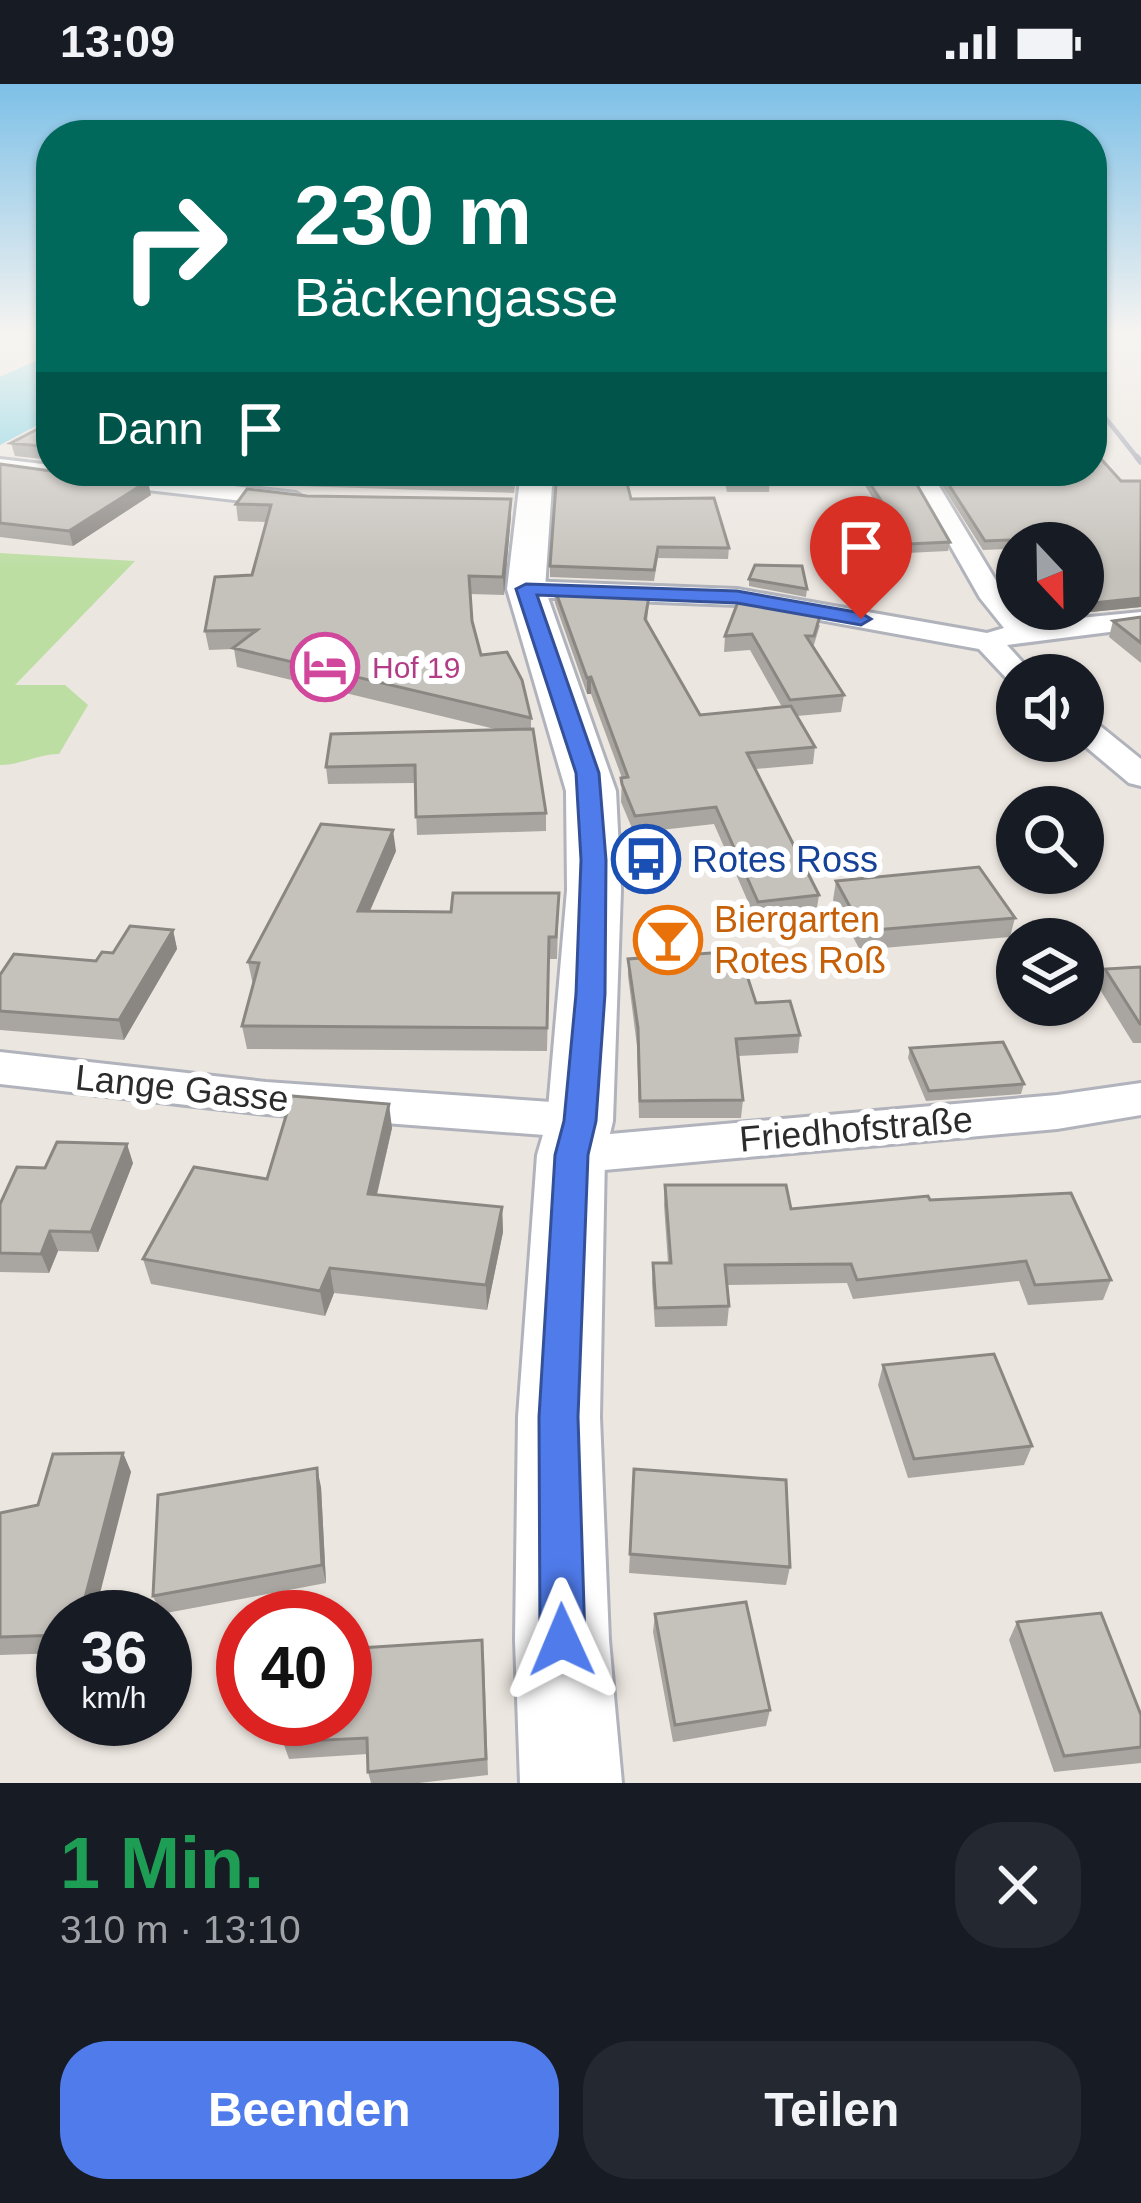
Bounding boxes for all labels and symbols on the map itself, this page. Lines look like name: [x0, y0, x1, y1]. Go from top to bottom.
pin: [810, 496, 912, 619]
north arrow: [996, 522, 1104, 630]
hotel icon: Hof 19: [290, 632, 360, 702]
place label: Hof 19: [372, 651, 460, 684]
bus stop icon: Rotes Ross: [611, 824, 681, 894]
place label: Rotes Ross: [692, 839, 878, 880]
place label: Biergarten Rotes Roß: [714, 899, 886, 981]
bar icon: Biergarten Rotes Roß: [633, 905, 703, 975]
street label: Lange Gasse: [73, 1056, 291, 1120]
street label: Friedhofstraße: [738, 1098, 974, 1160]
position arrow: [499, 1577, 625, 1703]
speed limit sign: 40: [216, 1590, 372, 1746]

